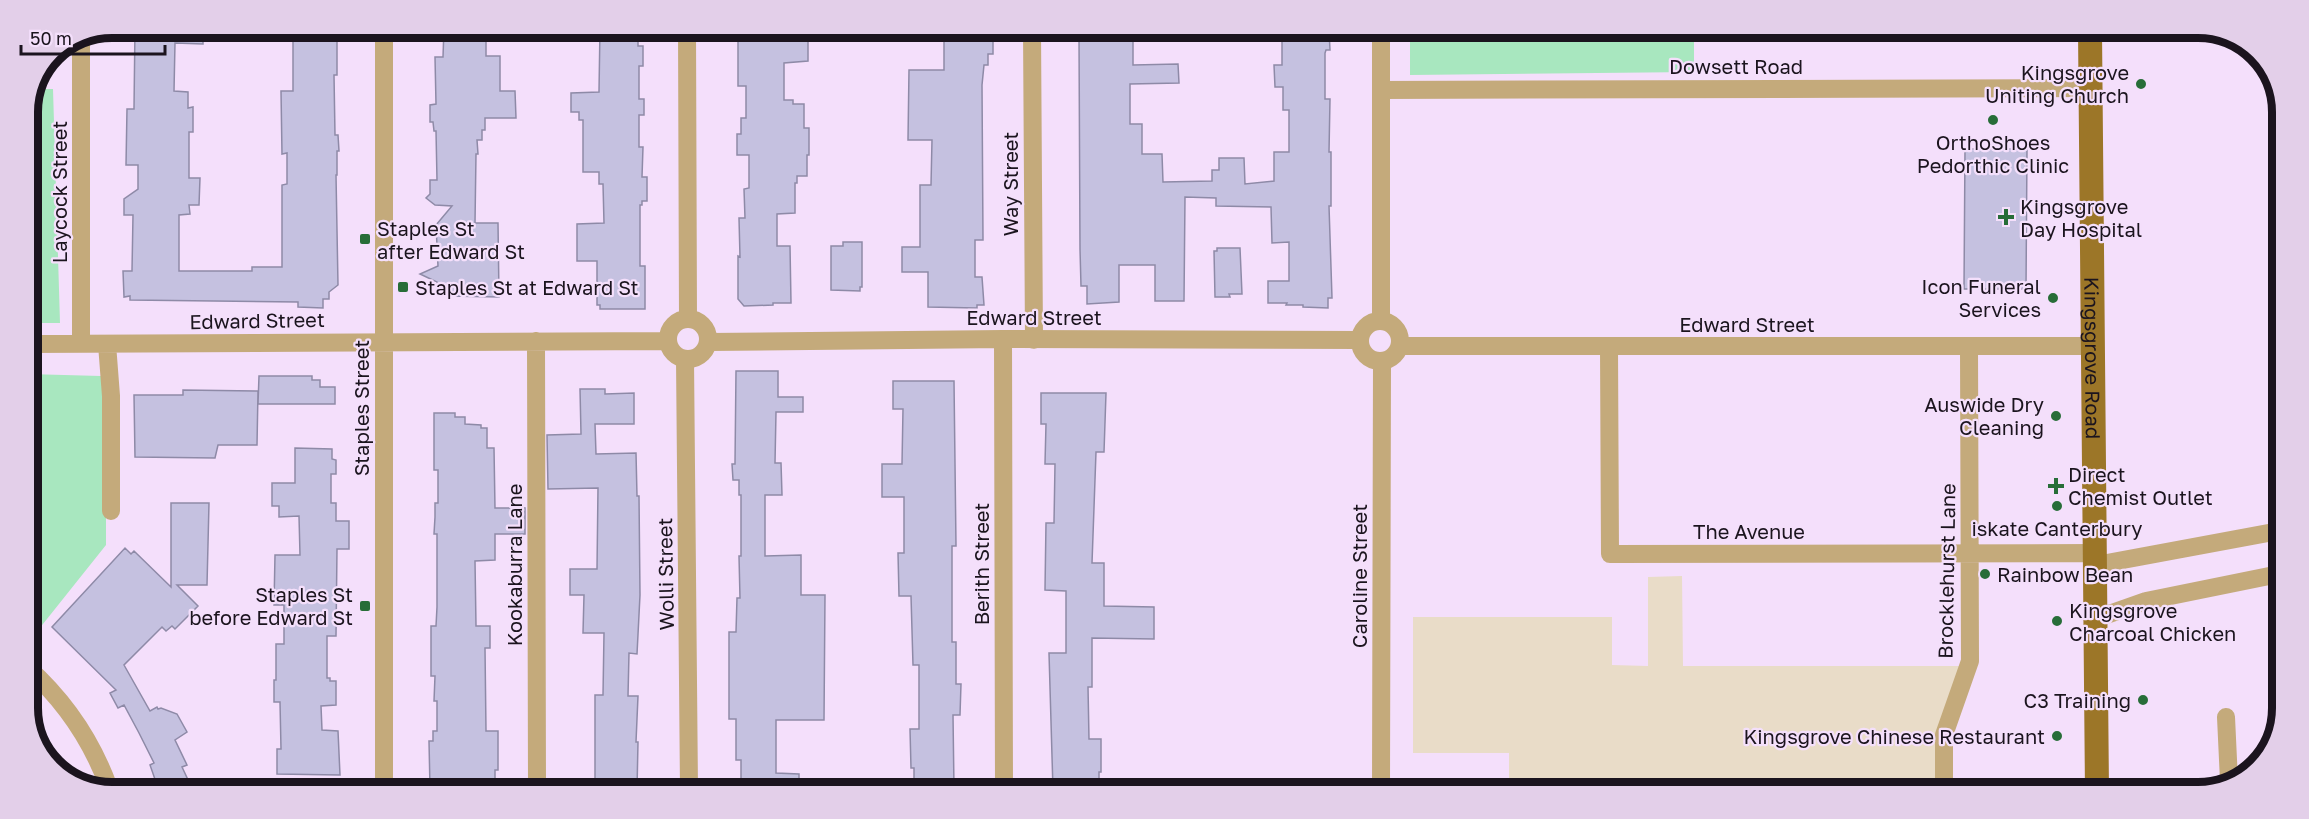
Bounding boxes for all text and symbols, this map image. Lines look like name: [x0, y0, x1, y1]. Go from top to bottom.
scale bar: [21, 18, 165, 56]
text: 50 m: [30, 27, 72, 49]
street label: Dowsett Road: [1669, 54, 1803, 78]
place label: Kingsgrove Uniting Church: [1985, 60, 2129, 107]
marker: Kingsgrove Uniting Church: [2134, 77, 2148, 91]
marker: OrthoShoes Pedorthic Clinic: [1986, 113, 2000, 127]
street label: Laycock Street: [47, 121, 71, 263]
place label: OrthoShoes Pedorthic Clinic: [1917, 130, 2069, 177]
street label: Way Street: [998, 132, 1022, 236]
place label: Kingsgrove Day Hospital: [2020, 194, 2142, 241]
marker: Kingsgrove Day Hospital: [1997, 208, 2015, 226]
place label: Staples St after Edward St: [377, 216, 525, 263]
marker: Staples St after Edward St: [358, 232, 372, 246]
place label: Icon Funeral Services: [1921, 274, 2041, 321]
place label: Staples St at Edward St: [415, 275, 639, 299]
street label: Kingsgrove Road: [2080, 277, 2106, 439]
marker: Staples St at Edward St: [396, 280, 410, 294]
marker: Icon Funeral Services: [2046, 291, 2060, 305]
street label: Edward Street: [966, 305, 1102, 329]
street label: Edward Street: [189, 307, 325, 333]
street label: Edward Street: [1679, 312, 1815, 336]
street label: Staples Street: [349, 340, 373, 476]
place label: Auswide Dry Cleaning: [1924, 392, 2044, 439]
marker: Auswide Dry Cleaning: [2049, 409, 2063, 423]
place label: Direct Chemist Outlet: [2068, 462, 2213, 509]
marker: Direct Chemist Outlet: [2049, 479, 2063, 493]
street label: Brocklehurst Lane: [1932, 483, 1960, 659]
street label: Kookaburra Lane: [502, 484, 526, 646]
marker: iskate Canterbury: [2050, 499, 2064, 513]
street label: Berith Street: [969, 503, 993, 625]
street label: Caroline Street: [1347, 504, 1371, 648]
place label: iskate Canterbury: [1971, 516, 2143, 540]
street label: Wolli Street: [652, 517, 678, 631]
street label: The Avenue: [1693, 519, 1805, 543]
place label: Rainbow Bean: [1997, 562, 2133, 586]
marker: Rainbow Bean: [1978, 567, 1992, 581]
place label: Staples St before Edward St: [189, 582, 353, 629]
place label: Kingsgrove Charcoal Chicken: [2069, 598, 2236, 645]
marker: Staples St before Edward St: [358, 599, 372, 613]
marker: Kingsgrove Charcoal Chicken: [2050, 614, 2064, 628]
place label: C3 Training: [2024, 688, 2131, 712]
marker: C3 Training: [2136, 693, 2150, 707]
place label: Kingsgrove Chinese Restaurant: [1743, 724, 2045, 748]
marker: Kingsgrove Chinese Restaurant: [2050, 729, 2064, 743]

